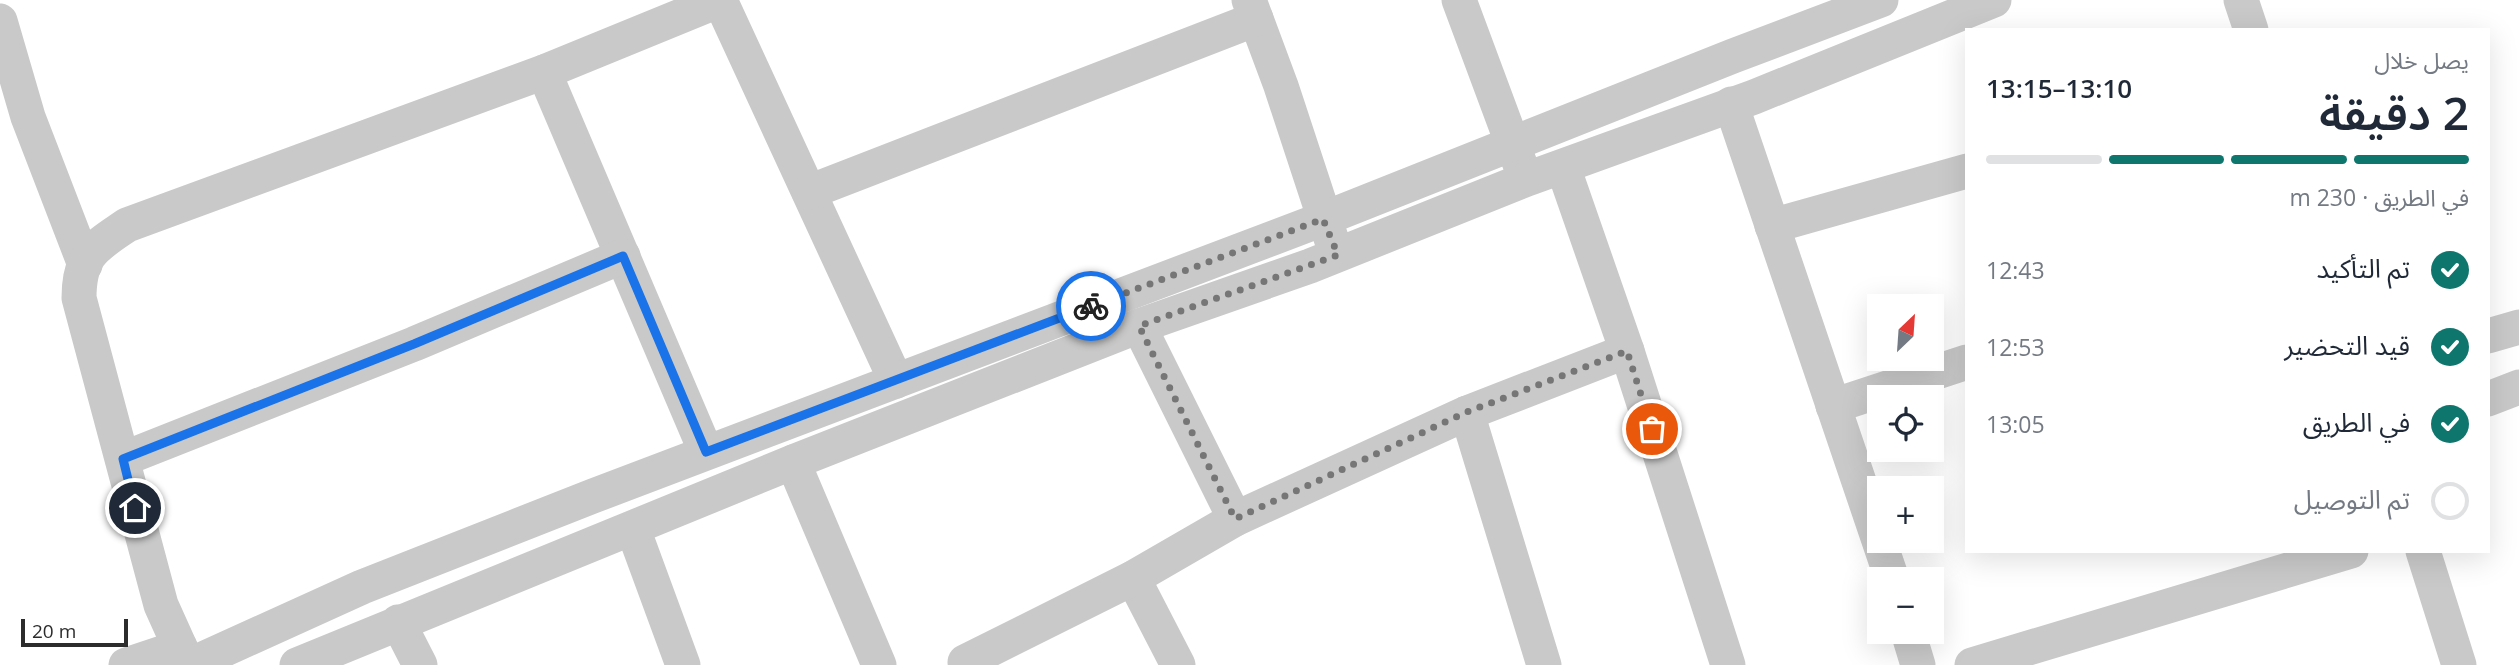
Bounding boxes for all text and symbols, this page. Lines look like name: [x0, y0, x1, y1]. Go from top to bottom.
text: يصل خلال: [2374, 44, 2469, 76]
text: 13:10–13:15: [1986, 70, 2132, 106]
text: 2 دقيقة: [2319, 81, 2469, 143]
text: في الطريق · 230 m: [2289, 181, 2469, 213]
text: تم التأكيد: [2316, 250, 2410, 286]
icon: check: [2431, 251, 2469, 289]
text: 12:43: [1986, 254, 2045, 286]
courier: [1056, 271, 1126, 341]
icon: bike: [1072, 287, 1110, 325]
north arrow: [1867, 294, 1944, 371]
map controls: [1867, 294, 1944, 644]
text: قيد التحضير: [2284, 327, 2410, 363]
icon: check: [2431, 328, 2469, 366]
text: 12:53: [1986, 331, 2045, 363]
button: locate: [1867, 385, 1944, 462]
pin: [1622, 399, 1682, 459]
text: في الطريق: [2303, 404, 2410, 440]
icon: check: [2431, 405, 2469, 443]
text: 13:05: [1986, 408, 2045, 440]
icon: bag: [1633, 410, 1671, 448]
button: +: [1867, 476, 1944, 553]
pin: [105, 478, 165, 538]
text: تم التوصيل: [2294, 481, 2410, 517]
icon: home: [116, 489, 154, 527]
button: −: [1867, 567, 1944, 644]
scale bar: [21, 616, 128, 648]
text: 20 m: [32, 618, 76, 644]

